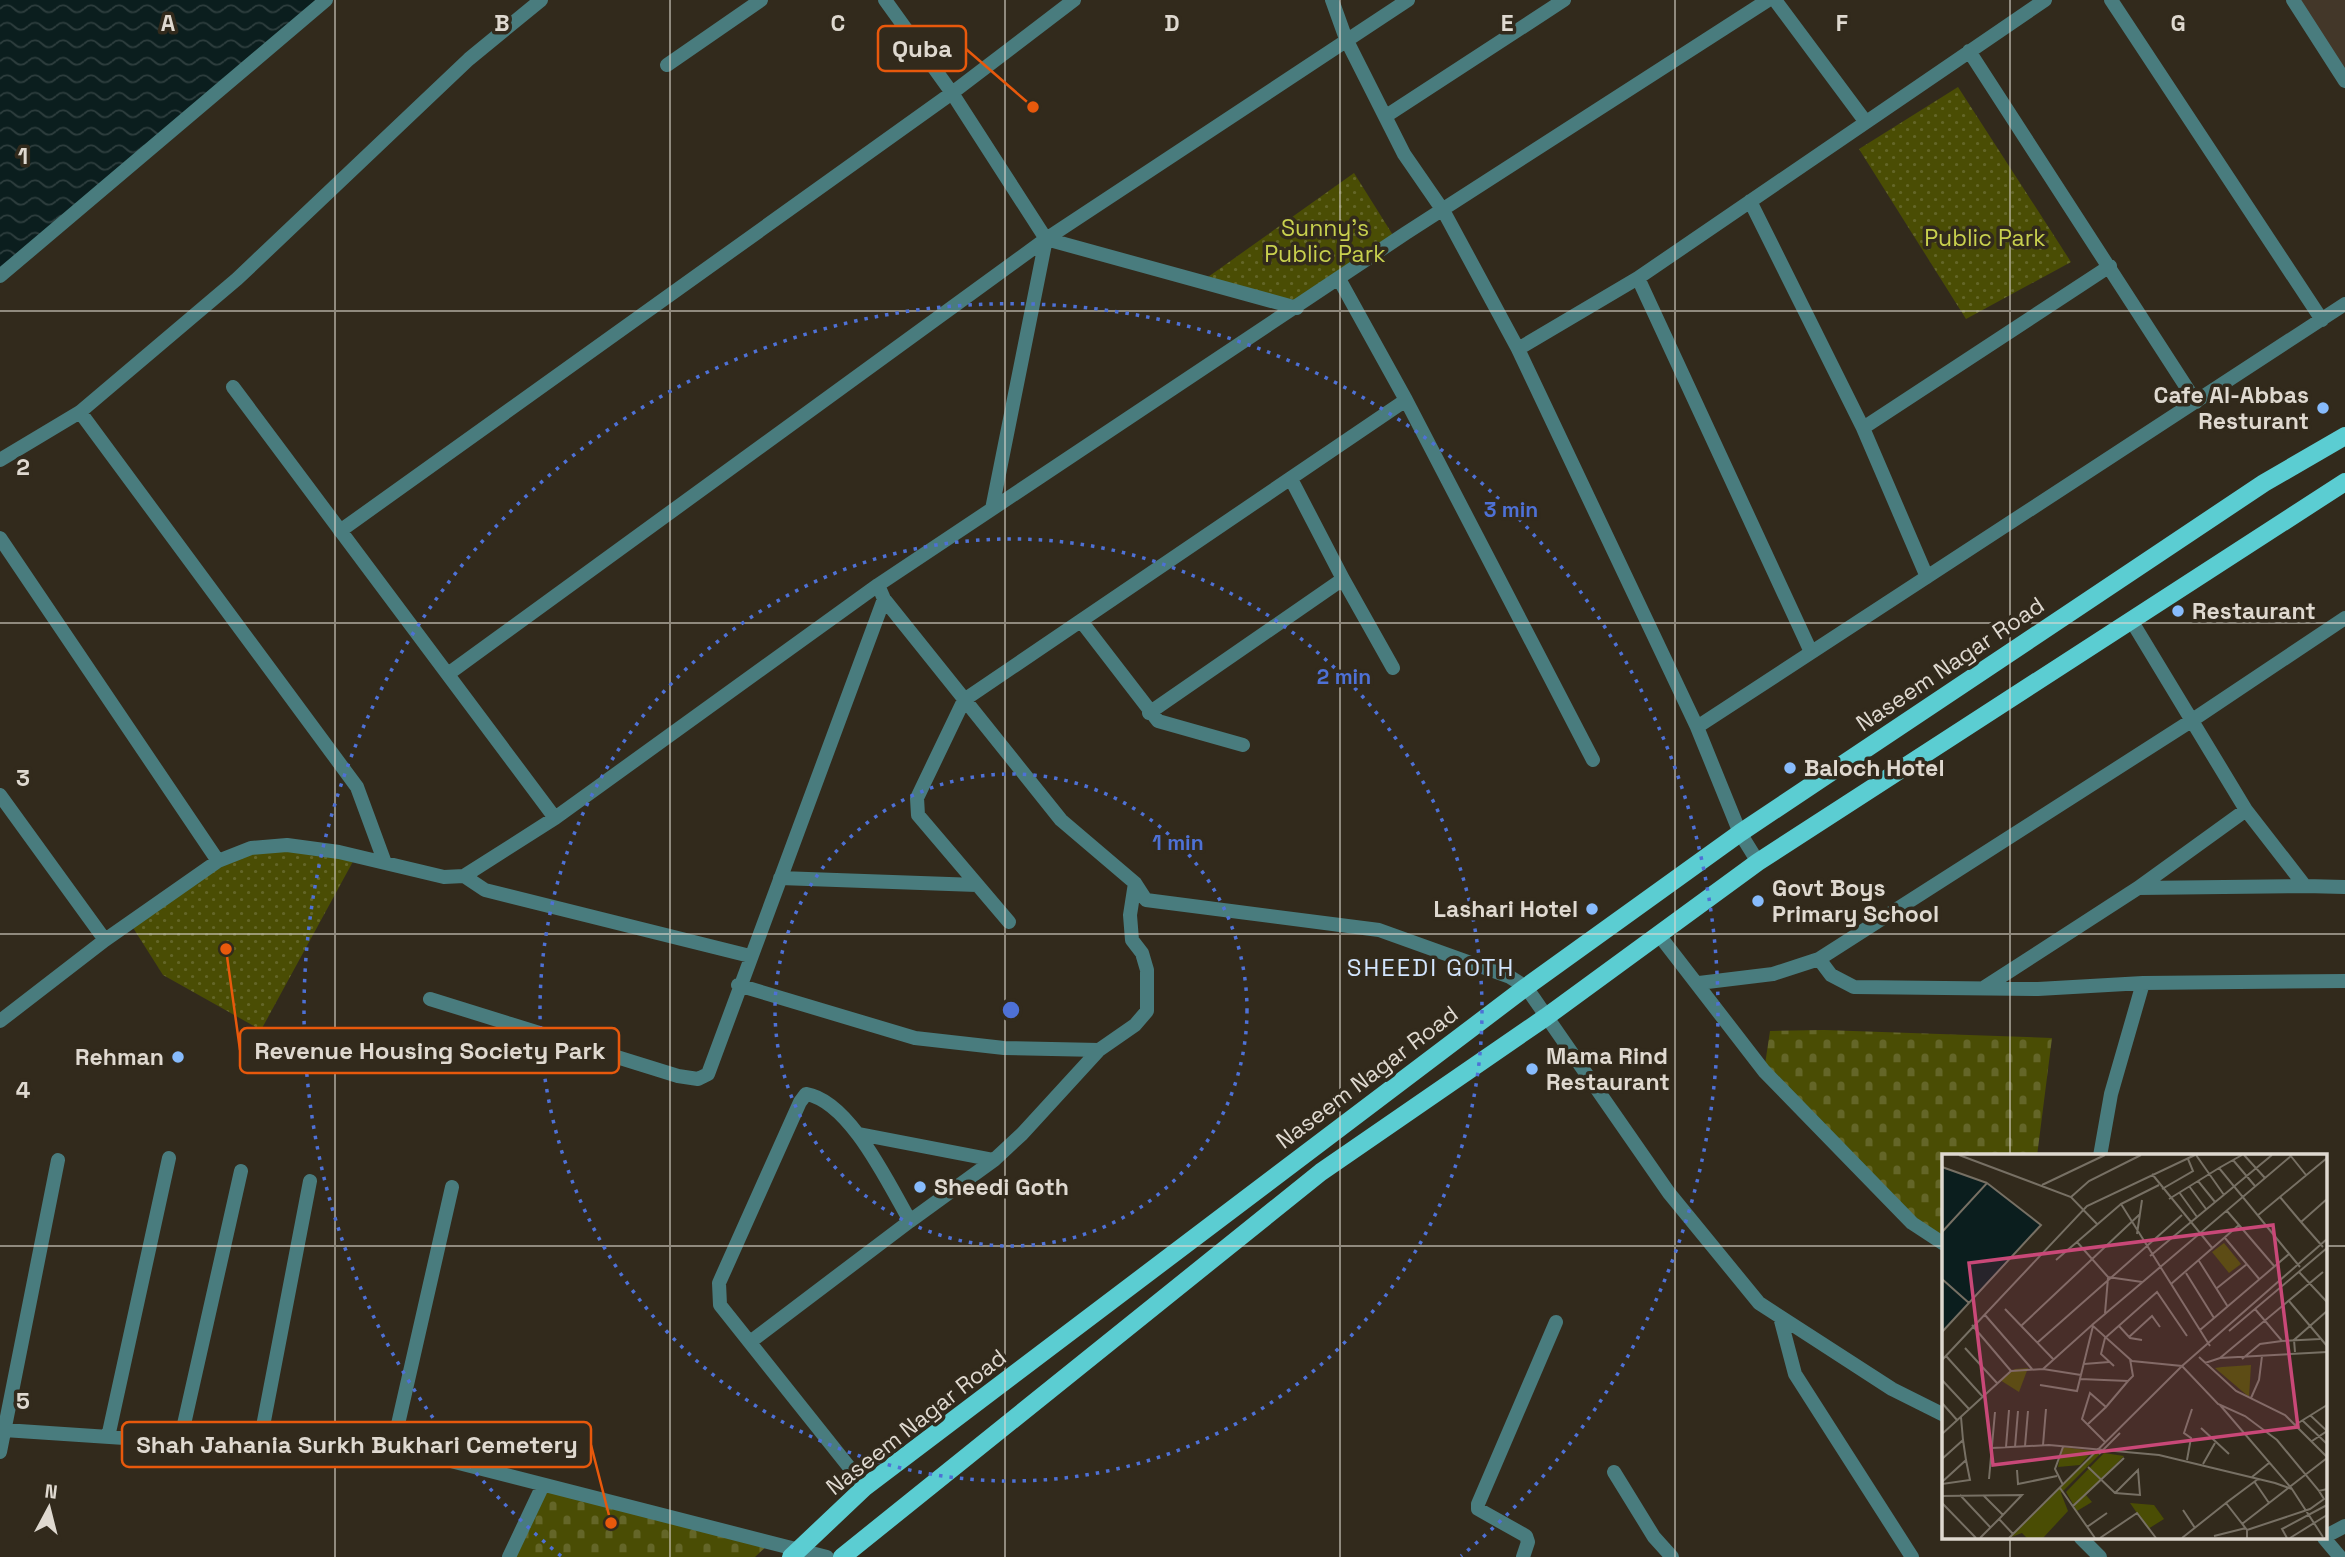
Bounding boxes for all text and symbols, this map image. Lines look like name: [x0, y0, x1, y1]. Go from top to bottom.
text: A: [161, 8, 176, 38]
text: B: [494, 8, 510, 38]
text: C: [831, 8, 845, 38]
text: D: [1164, 8, 1180, 38]
text: E: [1501, 8, 1513, 38]
text: F: [1836, 8, 1848, 38]
text: G: [2170, 8, 2186, 38]
callout: Quba: [878, 26, 966, 71]
text: Quba: [892, 33, 952, 64]
text: 1: [18, 141, 28, 171]
park label: Sunny's Public Park: [1264, 213, 1386, 269]
park label: Public Park: [1924, 223, 2046, 253]
place label: Cafe Al-Abbas Resturant: [2154, 380, 2309, 436]
marker: Cafe Al-Abbas Resturant: [2315, 400, 2331, 416]
text: 2: [16, 452, 30, 482]
text: 3 min: [1484, 496, 1538, 523]
street label: Naseem Nagar Road: [1850, 590, 2050, 738]
place label: Restaurant: [2192, 596, 2316, 626]
marker: Restaurant: [2170, 603, 2186, 619]
text: 2 min: [1317, 663, 1371, 690]
place label: Baloch Hotel: [1804, 753, 1945, 783]
marker: Baloch Hotel: [1782, 760, 1798, 776]
text: 3: [16, 763, 30, 793]
text: 1 min: [1152, 829, 1204, 856]
place label: Govt Boys Primary School: [1772, 873, 1939, 929]
marker: Govt Boys Primary School: [1750, 893, 1766, 909]
place label: Lashari Hotel: [1433, 894, 1578, 924]
marker: Lashari Hotel: [1584, 901, 1600, 917]
district label: SHEEDI GOTH: [1347, 952, 1515, 983]
centre of rings: [999, 998, 1023, 1022]
street label: Naseem Nagar Road: [1270, 999, 1464, 1155]
callout: Revenue Housing Society Park: [240, 1028, 619, 1073]
text: Revenue Housing Society Park: [254, 1035, 606, 1066]
place label: Mama Rind Restaurant: [1546, 1041, 1670, 1097]
place label: Rehman: [75, 1042, 164, 1072]
marker: Rehman: [170, 1049, 186, 1065]
marker: Mama Rind Restaurant: [1524, 1061, 1540, 1077]
text: 4: [16, 1075, 31, 1105]
inset map: [1942, 1154, 2328, 1540]
place label: Sheedi Goth: [934, 1172, 1069, 1202]
marker: Sheedi Goth: [912, 1179, 928, 1195]
street label: Naseem Nagar Road: [820, 1342, 1012, 1502]
text: 5: [16, 1386, 30, 1416]
callout: Shah Jahania Surkh Bukhari Cemetery: [122, 1422, 591, 1467]
text: Shah Jahania Surkh Bukhari Cemetery: [136, 1429, 578, 1460]
north arrow: [14, 1473, 84, 1543]
text: N: [43, 1478, 59, 1505]

